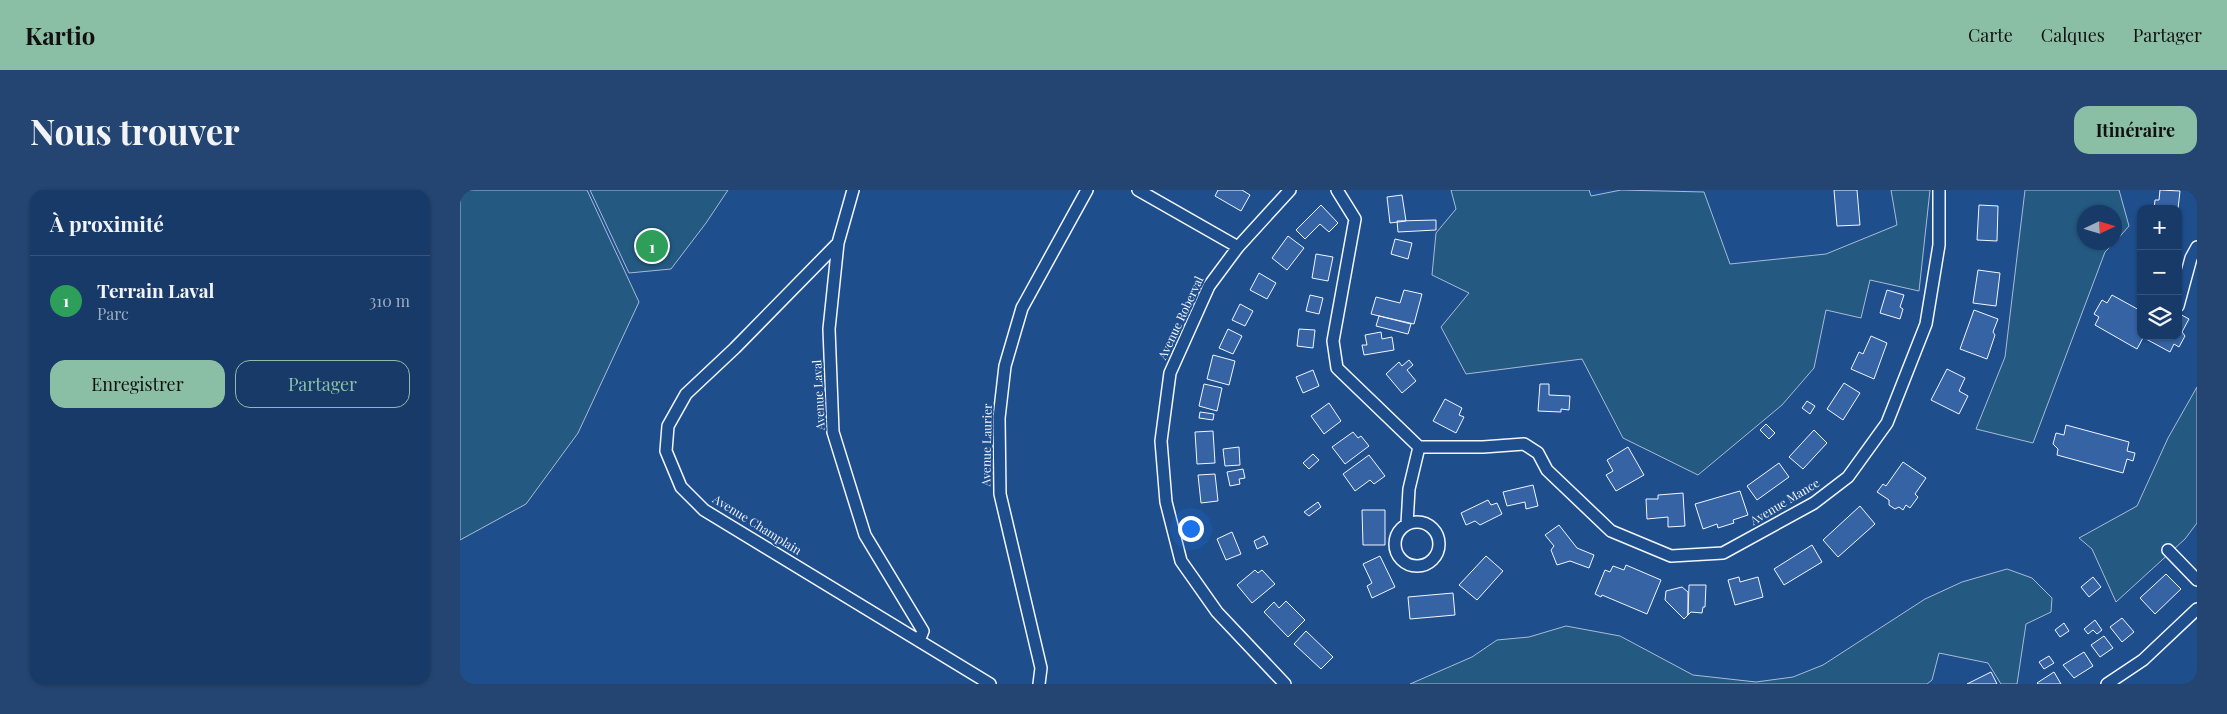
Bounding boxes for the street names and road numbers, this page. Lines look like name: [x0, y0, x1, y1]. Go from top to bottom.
street label: Avenue Roberval: [1153, 273, 1207, 363]
street label: Avenue Laval: [808, 359, 828, 432]
street label: Avenue Laurier: [977, 403, 995, 488]
street label: Avenue Mance: [1746, 474, 1822, 529]
street label: Avenue Champlain: [709, 490, 805, 558]

